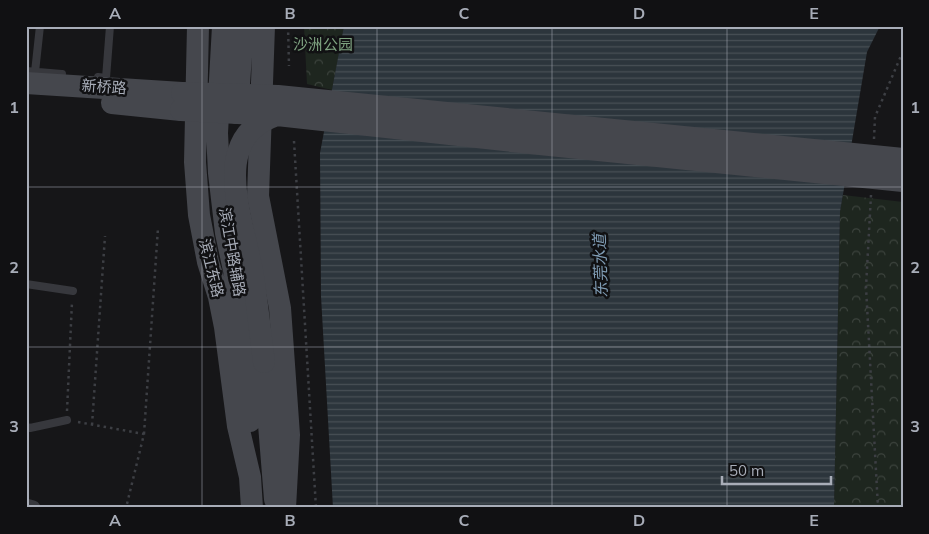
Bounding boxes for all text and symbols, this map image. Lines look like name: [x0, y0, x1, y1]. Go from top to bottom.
text: A: [109, 3, 121, 23]
text: B: [284, 3, 296, 23]
text: C: [459, 3, 470, 23]
text: D: [633, 3, 645, 23]
text: E: [809, 3, 819, 23]
park label: 沙洲公园: [293, 35, 353, 54]
street label: 新桥路: [81, 75, 127, 98]
text: 1: [9, 97, 19, 117]
text: 1: [910, 97, 920, 117]
street label: 滨江中路辅路: [215, 206, 250, 298]
water label: 东莞水道: [589, 232, 611, 298]
street label: 滨江东路: [195, 236, 228, 299]
text: 2: [9, 257, 19, 277]
text: 2: [910, 257, 920, 277]
text: 3: [9, 416, 19, 436]
text: 3: [910, 416, 920, 436]
scale bar: [722, 454, 830, 486]
text: 50 m: [729, 461, 764, 480]
text: A: [109, 510, 121, 530]
text: B: [284, 510, 296, 530]
text: C: [459, 510, 470, 530]
text: D: [633, 510, 645, 530]
text: E: [809, 510, 819, 530]

